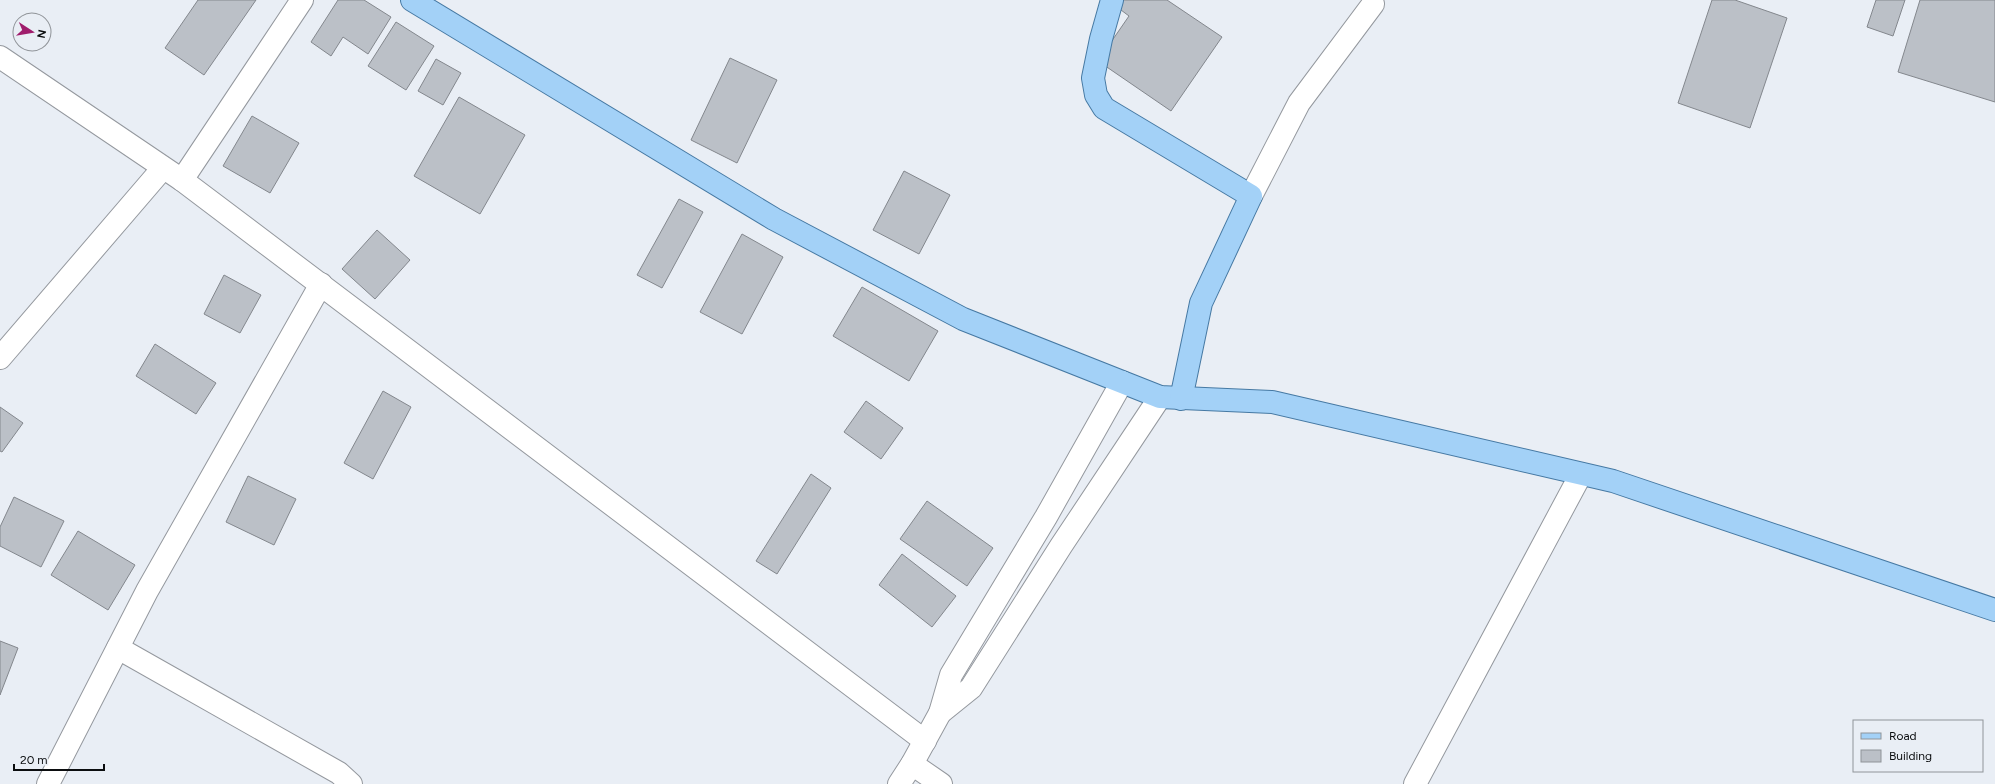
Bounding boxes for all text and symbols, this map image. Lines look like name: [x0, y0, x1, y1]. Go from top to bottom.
north arrow: [12, 12, 52, 52]
text: N: [34, 28, 49, 39]
legend: [1853, 720, 1983, 772]
text: Road: [1889, 729, 1917, 743]
scale bar: [14, 746, 104, 772]
text: Building: [1889, 749, 1932, 763]
text: 20 m: [20, 753, 48, 767]

